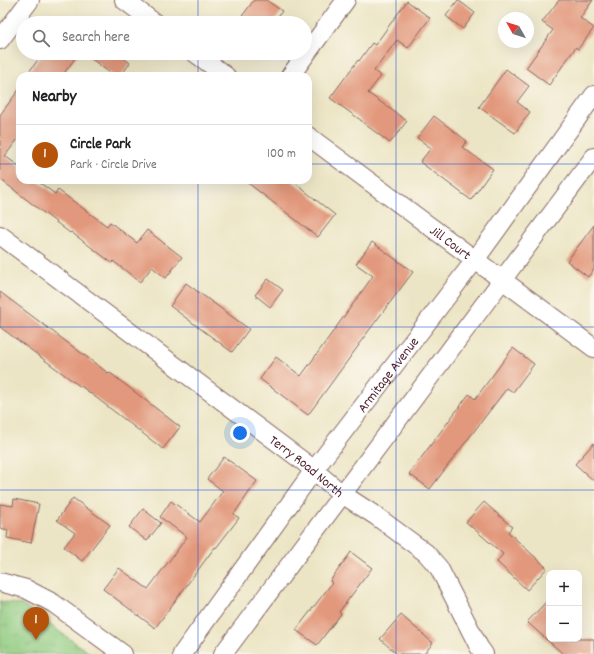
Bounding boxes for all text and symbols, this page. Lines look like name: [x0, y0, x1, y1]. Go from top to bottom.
north arrow: [498, 12, 534, 48]
search box: [16, 16, 312, 60]
icon: search: [30, 27, 52, 49]
text: Search here: [62, 27, 130, 49]
text: Nearby: [32, 86, 76, 110]
text: Circle Park: [70, 134, 131, 156]
text: 1: [44, 145, 46, 164]
text: 100 m: [267, 145, 296, 164]
text: Park · Circle Drive: [70, 156, 157, 175]
street label: Jill Court: [425, 222, 475, 266]
street label: Armitage Avenue: [353, 333, 424, 418]
your location: [230, 423, 250, 443]
street label: Terry Road North: [264, 431, 347, 503]
map controls: [546, 570, 582, 642]
button: +: [546, 570, 582, 606]
button: −: [546, 606, 582, 642]
pin: 1: [23, 607, 49, 640]

